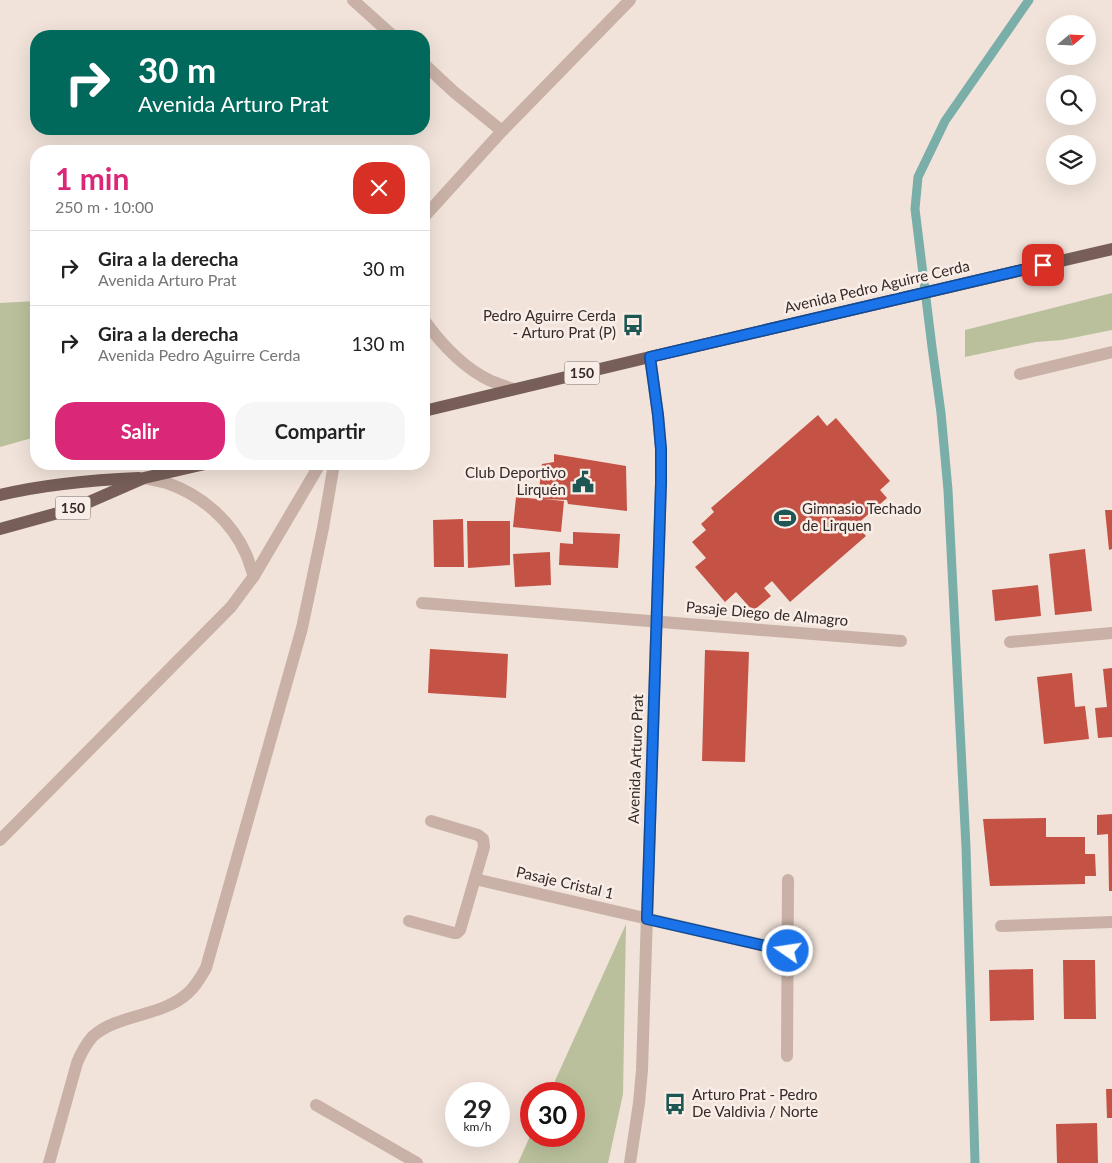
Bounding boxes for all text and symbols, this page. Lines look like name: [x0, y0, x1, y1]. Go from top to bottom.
north arrow: [1046, 15, 1096, 65]
map controls: [1046, 15, 1096, 185]
text: 30 m: [138, 48, 216, 90]
icon: right: [55, 50, 120, 115]
button: search: [1046, 75, 1096, 125]
text: Avenida Arturo Prat: [138, 90, 329, 117]
button: layers: [1046, 135, 1096, 185]
text: 1 min: [55, 160, 129, 196]
button: close: [353, 162, 405, 214]
text: 250 m · 10:00: [55, 197, 154, 216]
pin: [1022, 244, 1064, 286]
text: Gira a la derecha: [98, 247, 238, 270]
icon: arrive: [1029, 251, 1057, 279]
icon: right: [55, 254, 83, 282]
street label: Avenida Pedro Aguirre Cerda: [782, 256, 971, 316]
text: 30 m: [362, 257, 405, 280]
text: Avenida Arturo Prat: [98, 270, 237, 289]
place label: Pedro Aguirre Cerda - Arturo Prat (P): [483, 306, 616, 341]
bus stop icon: Pedro Aguirre Cerda - Arturo Prat (P): [620, 312, 646, 338]
text: Gira a la derecha: [98, 322, 238, 345]
icon: right: [55, 329, 83, 357]
text: 130 m: [351, 332, 405, 355]
text: Avenida Pedro Aguirre Cerda: [98, 345, 300, 364]
road number: 150: [564, 362, 600, 384]
button: Salir: [55, 402, 225, 460]
button: Compartir: [235, 402, 405, 460]
place label: Club Deportivo Lirquén: [465, 463, 566, 498]
public building icon: Club Deportivo Lirquén: [570, 469, 596, 495]
road number: 150: [56, 496, 90, 520]
place label: Gimnasio Techado de Lirquen: [802, 499, 922, 534]
sports icon: Gimnasio Techado de Lirquen: [772, 505, 798, 531]
street label: Pasaje Diego de Almagro: [685, 597, 849, 629]
street label: Avenida Arturo Prat: [624, 693, 646, 824]
street label: Pasaje Cristal 1: [514, 862, 616, 902]
position arrow: [761, 924, 813, 976]
speed limit sign: 30: [520, 1082, 585, 1147]
place label: Arturo Prat - Pedro De Valdivia / Norte: [692, 1085, 818, 1120]
bus stop icon: Arturo Prat - Pedro De Valdivia / Norte: [662, 1091, 688, 1117]
text: 29: [463, 1093, 492, 1123]
text: km/h: [463, 1119, 492, 1134]

